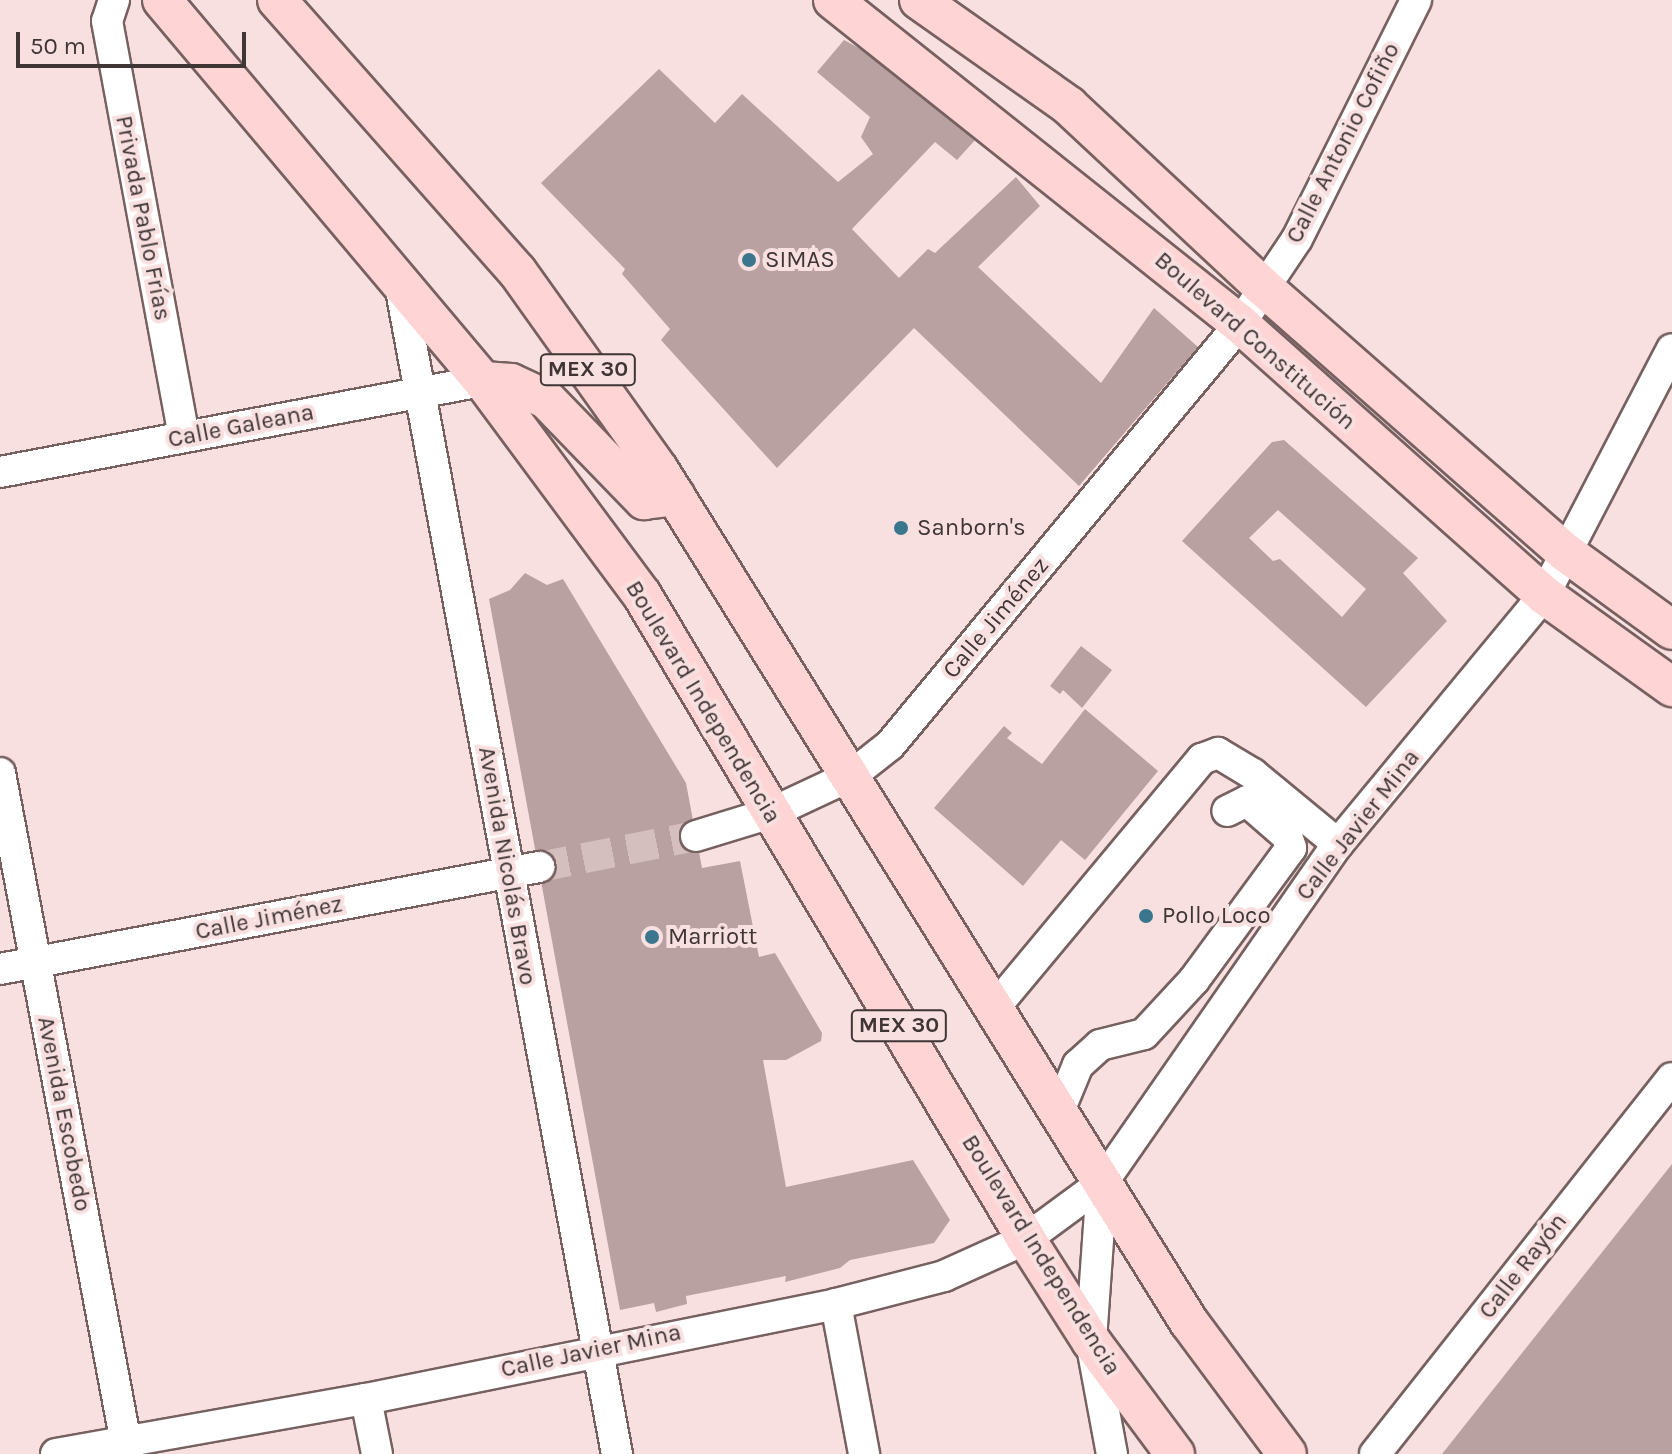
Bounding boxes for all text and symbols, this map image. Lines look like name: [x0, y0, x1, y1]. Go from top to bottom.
scale bar: [20, 16, 250, 66]
text: 50 m: [30, 32, 86, 60]
street label: Calle Antonio Cofiño: [1280, 38, 1406, 248]
street label: Privada Pablo Frías: [109, 113, 177, 323]
place label: SIMAS: [765, 246, 835, 274]
street label: Boulevard Constitución: [1148, 246, 1362, 436]
marker: SIMAS: [740, 251, 758, 269]
road number: MEX 30: [538, 352, 638, 388]
street label: Calle Galeana: [166, 398, 316, 454]
place label: Sanborn's: [917, 514, 1026, 542]
marker: Sanborn's: [892, 519, 910, 537]
street label: Calle Jiménez: [937, 552, 1055, 684]
street label: Boulevard Independencia: [619, 576, 787, 828]
street label: Avenida Nicolás Bravo: [472, 744, 542, 988]
street label: Calle Javier Mina: [1290, 744, 1426, 906]
street label: Calle Jiménez: [193, 890, 345, 946]
place label: Pollo Loco: [1162, 902, 1270, 930]
marker: Pollo Loco: [1137, 907, 1155, 925]
place label: Marriott: [668, 923, 757, 951]
marker: Marriott: [643, 928, 661, 946]
road number: MEX 30: [849, 1008, 949, 1044]
street label: Avenida Escobedo: [31, 1014, 97, 1214]
street label: Boulevard Independencia: [955, 1130, 1127, 1380]
street label: Calle Rayón: [1473, 1207, 1573, 1325]
street label: Calle Javier Mina: [498, 1318, 684, 1384]

